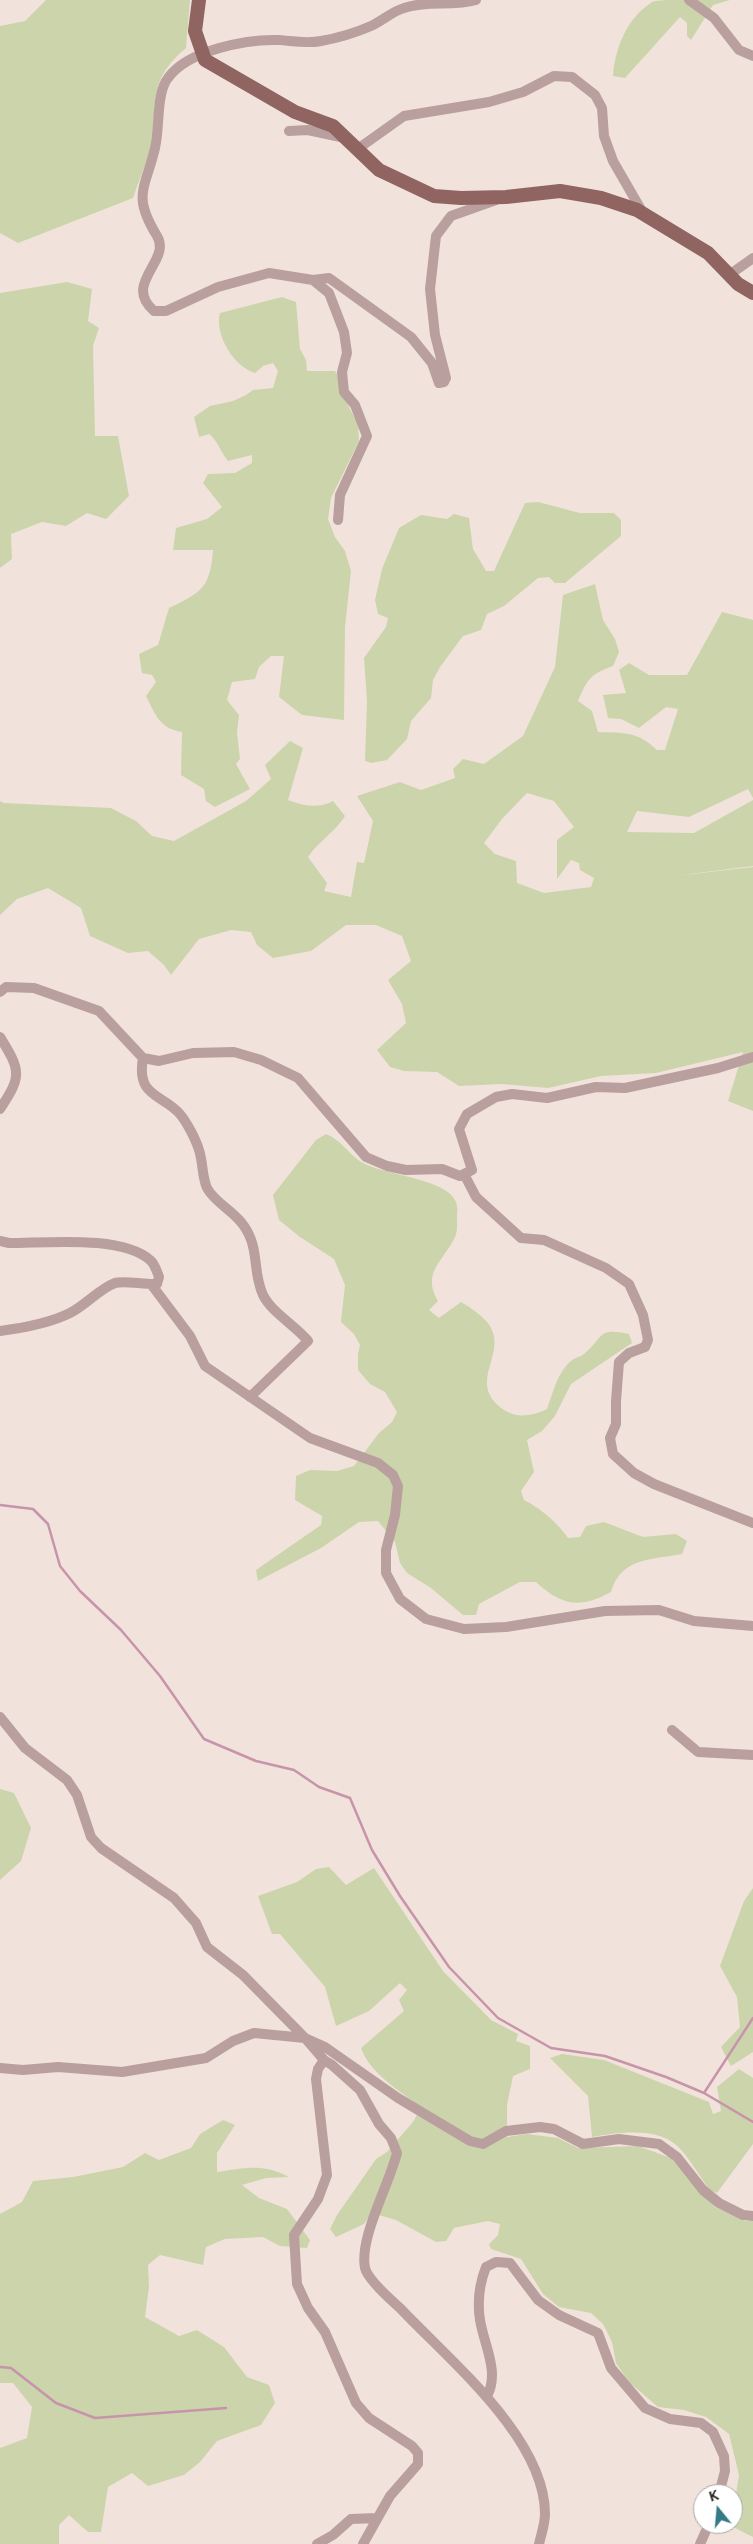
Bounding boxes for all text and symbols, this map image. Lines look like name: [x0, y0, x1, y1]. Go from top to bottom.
north arrow: [693, 2484, 743, 2534]
text: K: [707, 2487, 721, 2505]

